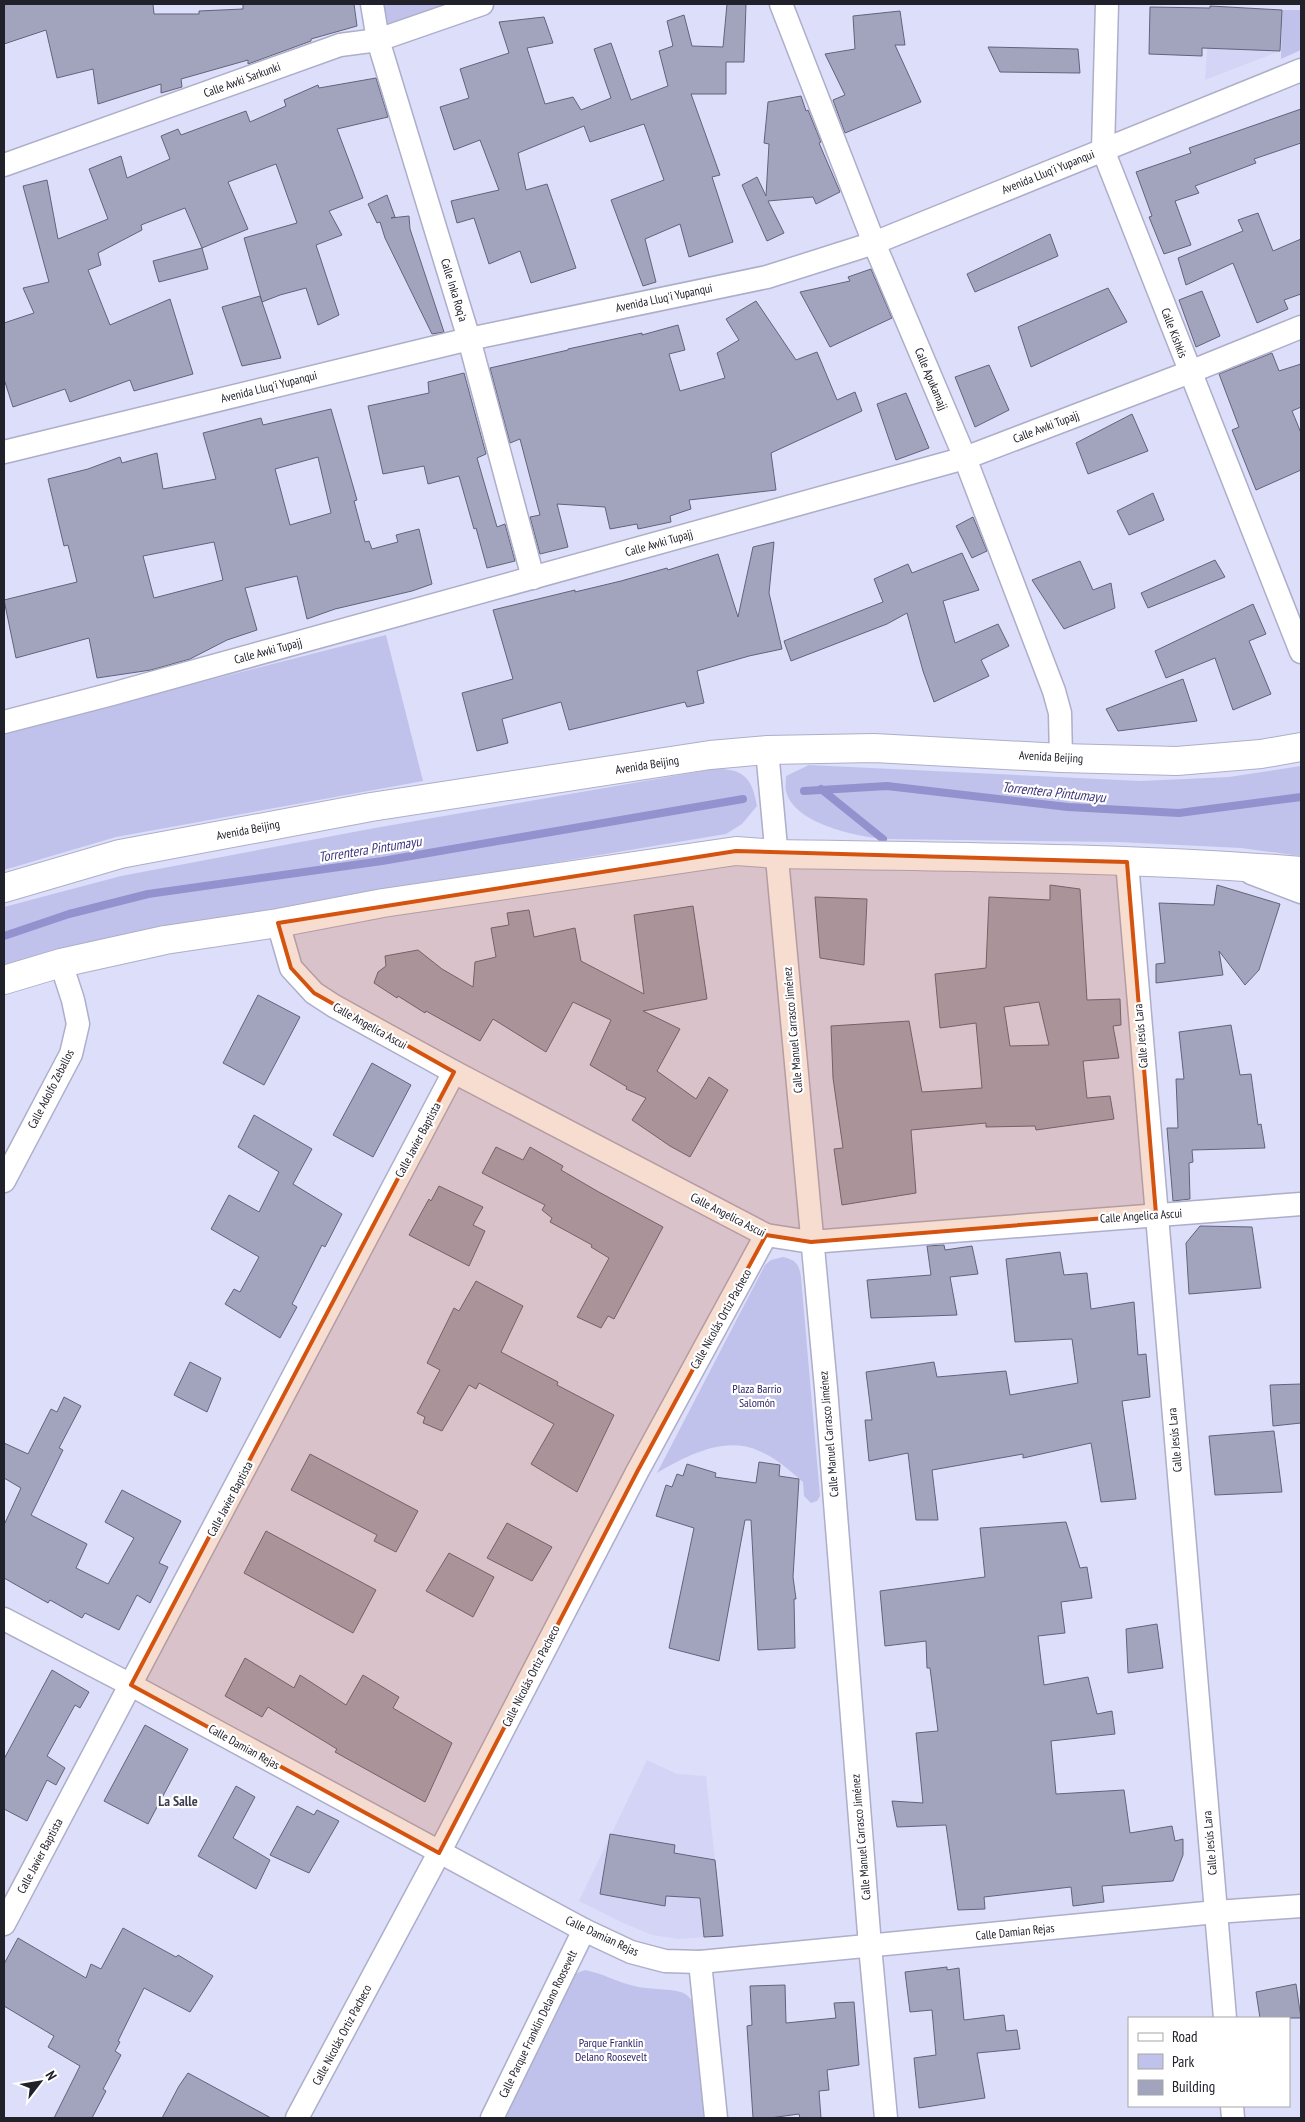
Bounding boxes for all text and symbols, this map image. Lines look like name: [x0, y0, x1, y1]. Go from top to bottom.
street label: Calle Awki Sarkunki: [201, 59, 282, 100]
street label: Avenida Lluq'i Yupanqui: [999, 146, 1096, 197]
street label: Calle Inka Roq'a: [438, 256, 471, 323]
street label: Avenida Lluq'i Yupanqui: [614, 280, 714, 315]
street label: Calle Kishkis: [1158, 306, 1191, 360]
street label: Calle Apukamajj: [912, 345, 951, 412]
street label: Avenida Lluq'i Yupanqui: [219, 367, 319, 406]
street label: Calle Awki Tupajj: [1011, 407, 1081, 446]
street label: Calle Awki Tupajj: [623, 526, 694, 559]
street label: Calle Awki Tupajj: [232, 634, 303, 667]
street label: Avenida Beijing: [1019, 747, 1083, 766]
street label: Avenida Beijing: [614, 752, 680, 777]
water label: Torrentera Pintumayu: [1001, 778, 1108, 806]
street label: Avenida Beijing: [215, 816, 281, 843]
water label: Torrentera Pintumayu: [317, 832, 424, 866]
street label: Calle Manuel Carrasco Jiménez: [780, 966, 805, 1094]
street label: Calle Angelica Ascui: [331, 999, 410, 1052]
street label: Calle Jesús Lara: [1130, 1003, 1151, 1069]
street label: Calle Adolfo Zeballos: [24, 1047, 77, 1131]
street label: Calle Javier Baptista: [392, 1100, 444, 1180]
street label: Calle Angelica Ascui: [688, 1189, 768, 1240]
street label: Calle Angelica Ascui: [1099, 1205, 1183, 1226]
street label: Calle Nicolás Ortiz Pacheco: [687, 1266, 754, 1371]
street label: Calle Manuel Carrasco Jiménez: [816, 1370, 841, 1498]
park label: Plaza Barrio Salomón: [732, 1381, 782, 1410]
street label: Calle Jesús Lara: [1164, 1407, 1185, 1473]
street label: Calle Javier Baptista: [204, 1459, 256, 1539]
street label: Calle Nicolás Ortiz Pacheco: [498, 1622, 563, 1729]
street label: Calle Damian Rejas: [206, 1721, 282, 1772]
street label: Calle Manuel Carrasco Jiménez: [848, 1773, 873, 1901]
district label: La Salle: [158, 1792, 198, 1810]
street label: Calle Jesús Lara: [1199, 1810, 1220, 1876]
street label: Calle Javier Baptista: [14, 1816, 66, 1896]
street label: Calle Damian Rejas: [563, 1912, 641, 1959]
street label: Calle Damian Rejas: [975, 1920, 1055, 1943]
street label: Calle Parque Franklin Delano Roosevelt: [495, 1947, 580, 2100]
street label: Calle Nicolás Ortiz Pacheco: [309, 1982, 374, 2088]
legend: [1128, 2017, 1290, 2107]
text: Road: [1172, 2027, 1198, 2046]
park label: Parque Franklin Delano Roosevelt: [575, 2035, 648, 2064]
text: Park: [1172, 2052, 1194, 2071]
north arrow: [15, 2057, 65, 2107]
text: N: [41, 2067, 61, 2083]
text: Building: [1172, 2077, 1215, 2096]

